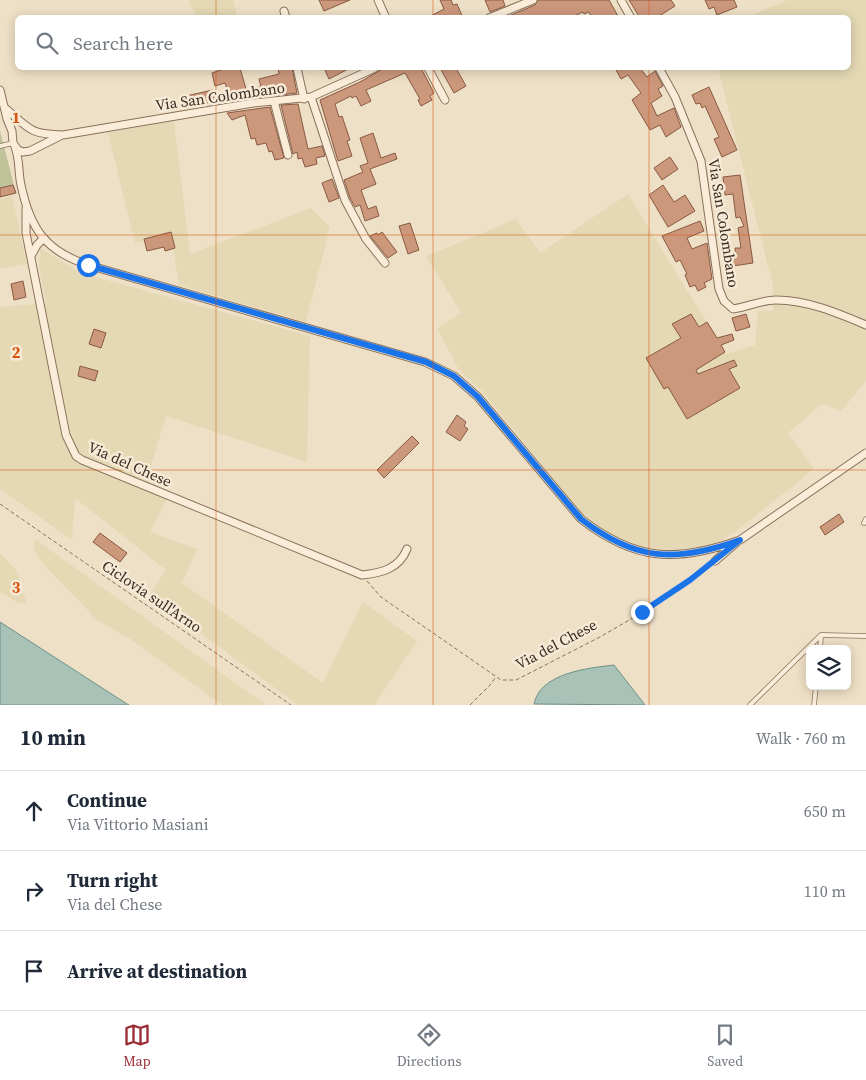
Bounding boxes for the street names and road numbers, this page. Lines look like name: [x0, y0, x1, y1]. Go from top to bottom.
street label: Via San Colombano: [154, 77, 286, 115]
street label: Via San Colombano: [703, 157, 745, 289]
street label: Via del Chese: [85, 436, 175, 492]
street label: Ciclovia sull'Arno: [98, 555, 206, 637]
street label: Via del Chese: [512, 614, 601, 674]

